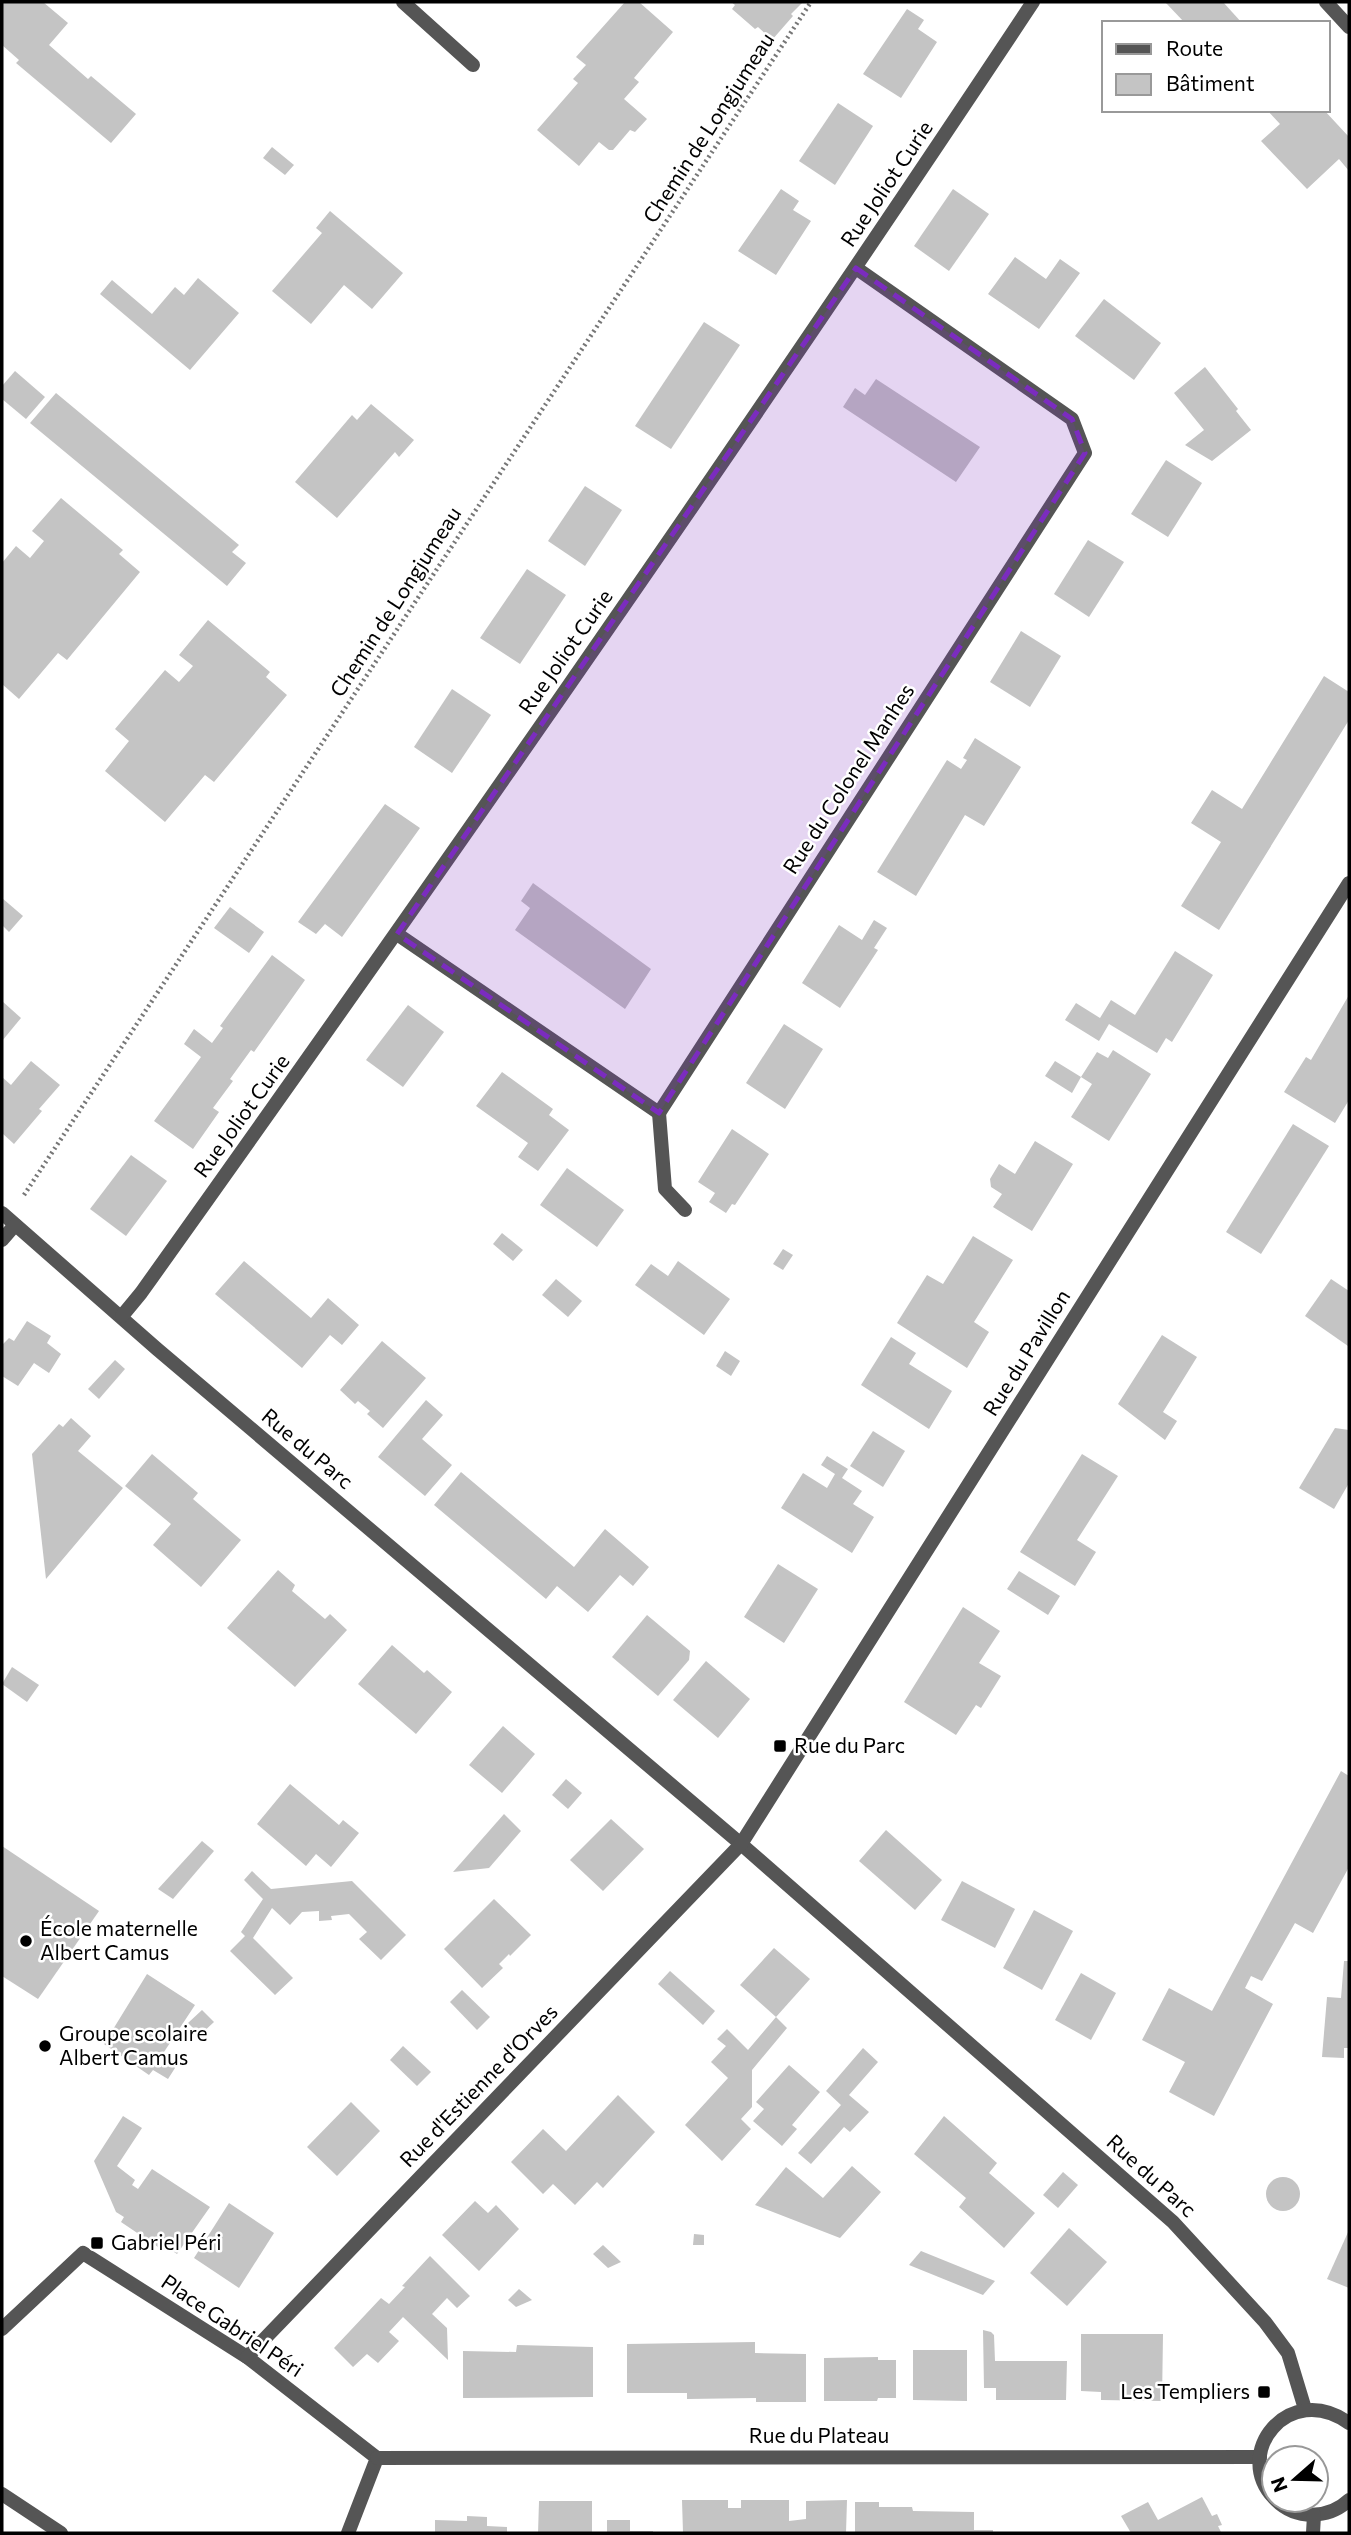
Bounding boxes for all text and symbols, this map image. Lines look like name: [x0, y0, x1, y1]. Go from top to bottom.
legend: [1102, 21, 1330, 112]
street label: Chemin de Longjumeau: [637, 27, 779, 227]
text: Route: [1166, 35, 1223, 60]
text: Bâtiment: [1166, 70, 1255, 95]
street label: Rue Joliot Curie: [835, 116, 937, 251]
street label: Chemin de Longjumeau: [324, 501, 466, 701]
street label: Rue Joliot Curie: [513, 584, 617, 718]
street label: Rue du Colonel Manhes: [777, 678, 919, 878]
street label: Rue Joliot Curie: [188, 1049, 294, 1182]
street label: Rue du Pavillon: [977, 1285, 1074, 1420]
street label: Rue du Parc: [257, 1403, 359, 1493]
place label: Rue du Parc: [794, 1732, 905, 1757]
marker: Rue du Parc: [772, 1738, 788, 1754]
place label: École maternelle Albert Camus: [40, 1915, 198, 1964]
marker: École maternelle Albert Camus: [18, 1933, 34, 1949]
street label: Rue d'Estienne d'Orves: [394, 1998, 562, 2171]
place label: Groupe scolaire Albert Camus: [59, 2020, 208, 2069]
marker: Groupe scolaire Albert Camus: [37, 2038, 53, 2054]
street label: Rue du Parc: [1102, 2128, 1202, 2221]
place label: Gabriel Péri: [111, 2229, 222, 2254]
marker: Gabriel Péri: [89, 2235, 105, 2251]
street label: Place Gabriel Péri: [157, 2268, 309, 2381]
place label: Les Templiers: [1120, 2378, 1250, 2403]
marker: Les Templiers: [1256, 2384, 1272, 2400]
street label: Rue du Plateau: [749, 2422, 889, 2447]
north arrow: [1260, 2444, 1330, 2514]
text: N: [1265, 2474, 1292, 2496]

